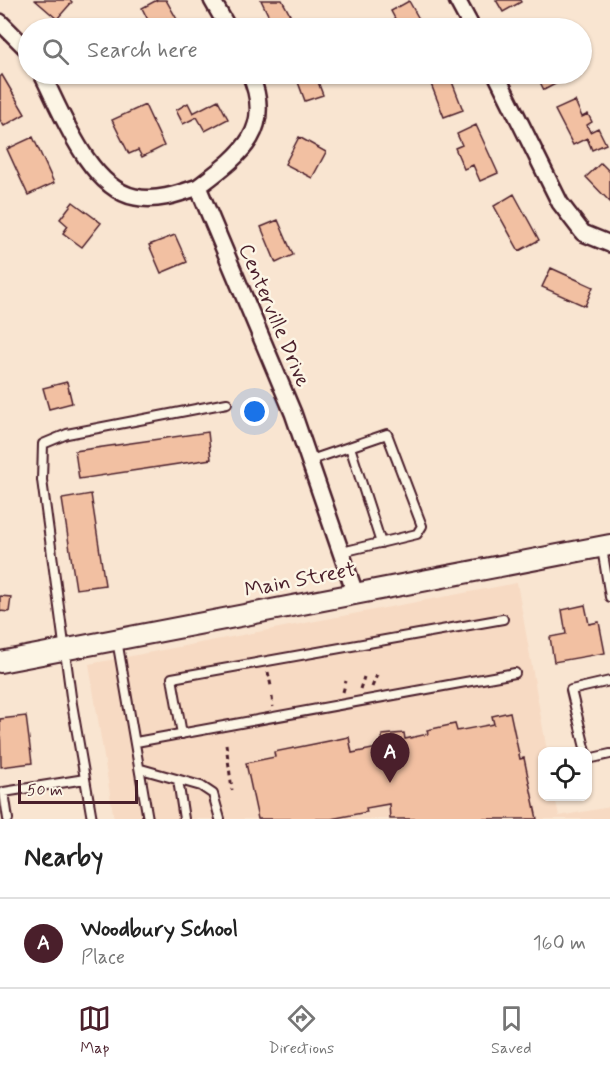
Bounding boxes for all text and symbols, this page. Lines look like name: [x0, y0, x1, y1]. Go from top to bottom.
search box: [18, 18, 592, 84]
icon: search: [39, 35, 72, 68]
text: Search here: [87, 37, 198, 65]
street label: Centerville Drive: [231, 239, 317, 391]
your location: [240, 397, 269, 426]
street label: Main Street: [242, 555, 358, 604]
pin: A: [370, 734, 410, 783]
map controls: [538, 747, 592, 801]
button: locate: [538, 747, 592, 801]
scale bar: [18, 777, 138, 804]
text: 50 m: [27, 780, 63, 801]
text: Nearby: [24, 841, 103, 875]
text: Woodbury School: [81, 916, 238, 944]
text: A: [37, 930, 50, 957]
text: 160 m: [533, 930, 586, 957]
text: Place: [81, 944, 125, 971]
tab: Map: [78, 1002, 111, 1059]
tab: Directions: [268, 1002, 334, 1059]
tab: Saved: [491, 1002, 532, 1059]

